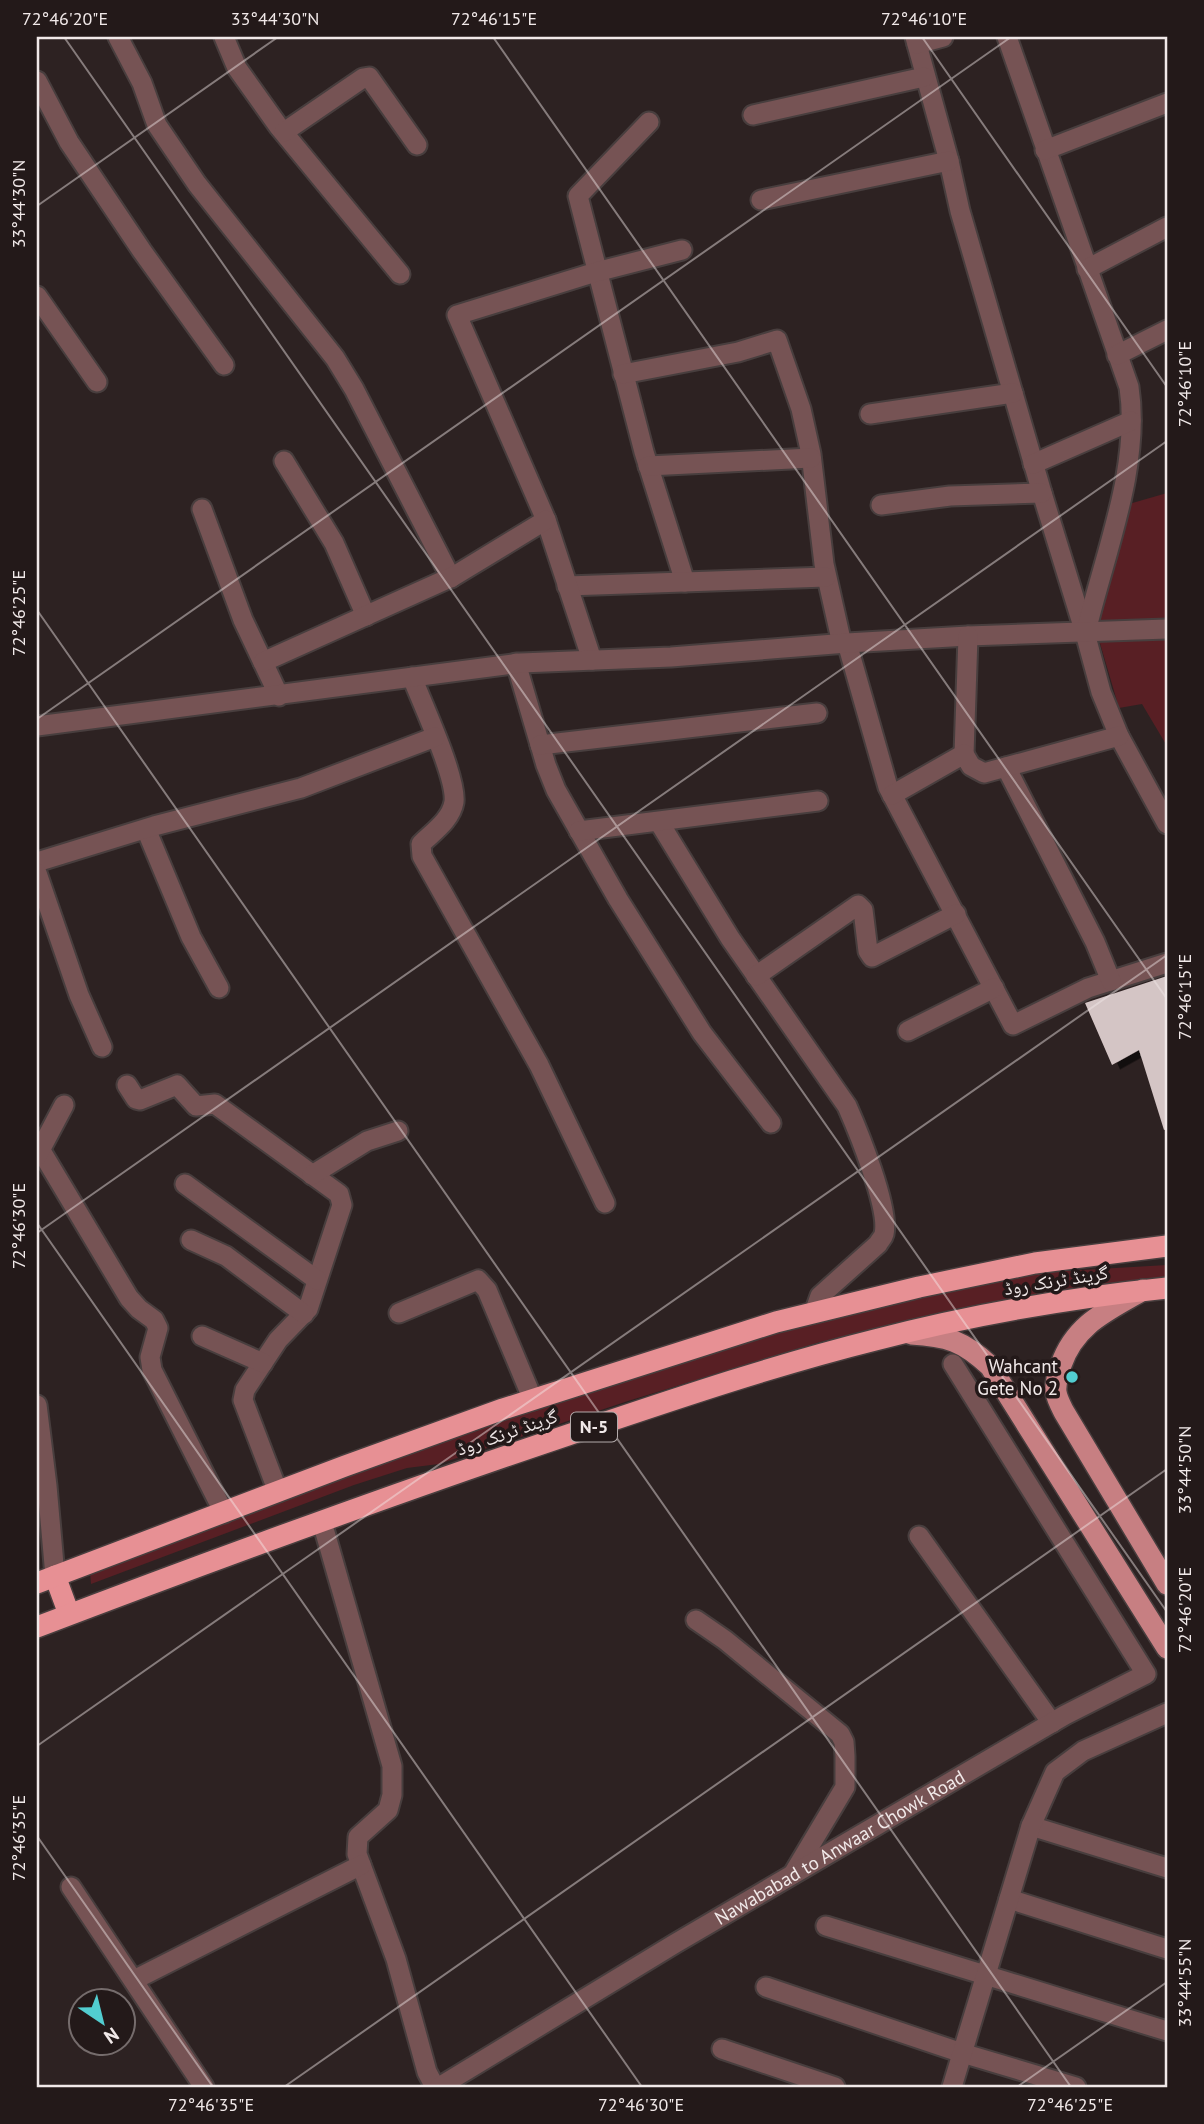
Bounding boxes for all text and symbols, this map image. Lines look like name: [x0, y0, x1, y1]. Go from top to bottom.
text: 72°46'20"E: [22, 7, 108, 30]
text: 33°44'30"N: [231, 7, 319, 30]
text: 72°46'15"E: [451, 7, 537, 30]
text: 72°46'10"E: [881, 7, 967, 30]
text: 33°44'30"N: [7, 160, 30, 248]
text: 72°46'10"E: [1173, 341, 1196, 427]
text: 72°46'25"E: [7, 570, 30, 656]
text: 72°46'15"E: [1173, 954, 1196, 1040]
text: 72°46'30"E: [7, 1183, 30, 1269]
street label: گرینڈ ٹرنک روڈ: [1002, 1260, 1110, 1300]
place label: Wahcant Gete No 2: [977, 1354, 1059, 1400]
marker: Wahcant Gete No 2: [1064, 1369, 1080, 1385]
street label: گرینڈ ٹرنک روڈ: [453, 1404, 561, 1460]
road number: N-5: [571, 1412, 617, 1442]
text: 33°44'50"N: [1173, 1426, 1196, 1514]
text: 72°46'20"E: [1173, 1567, 1196, 1653]
street label: Nawababad to Anwaar Chowk Road: [710, 1764, 969, 1930]
text: 72°46'35"E: [7, 1795, 30, 1881]
text: 33°44'55"N: [1173, 1939, 1196, 2027]
north arrow: [66, 1988, 136, 2058]
text: N: [100, 2023, 124, 2049]
text: 72°46'35"E: [168, 2093, 254, 2116]
text: 72°46'30"E: [598, 2093, 684, 2116]
text: 72°46'25"E: [1027, 2093, 1113, 2116]

